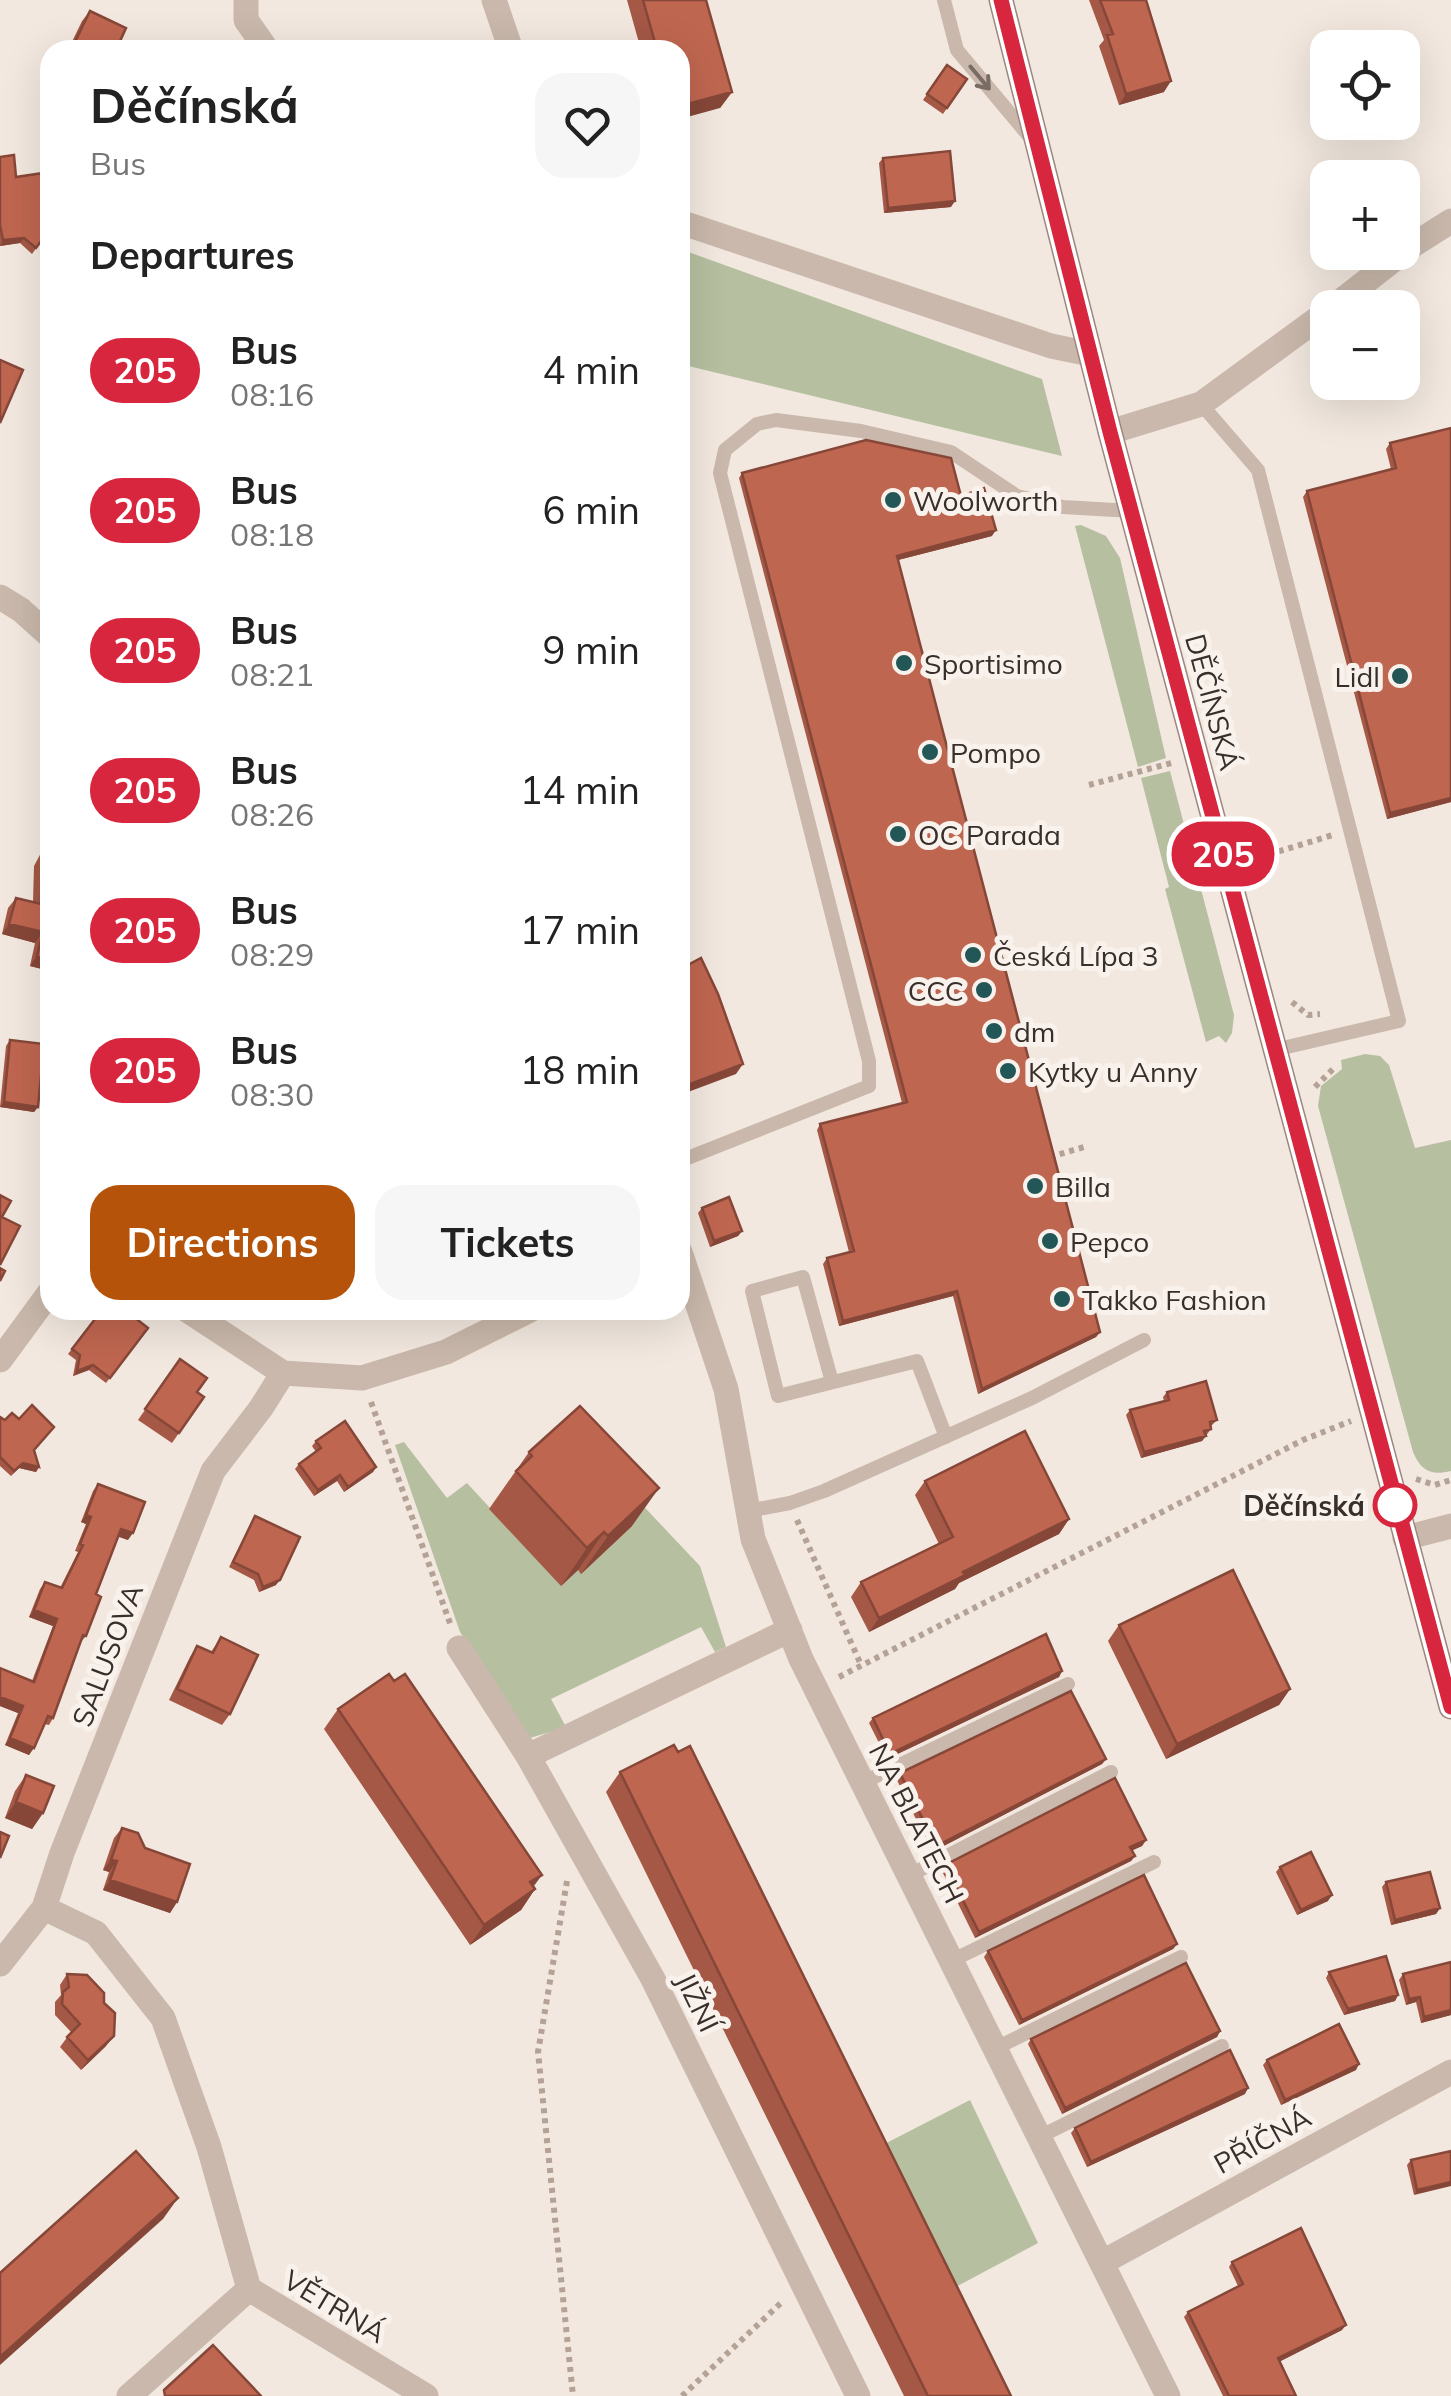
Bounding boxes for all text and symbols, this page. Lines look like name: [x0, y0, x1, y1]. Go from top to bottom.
map controls: [1310, 30, 1420, 400]
button: locate: [1310, 30, 1420, 140]
one-way arrow: [969, 64, 991, 90]
button: heart: [535, 73, 640, 178]
text: Děčínská: [90, 75, 299, 135]
text: Bus: [90, 143, 146, 183]
button: +: [1310, 160, 1420, 270]
text: Departures: [90, 231, 294, 279]
button: −: [1310, 290, 1420, 400]
text: Bus: [230, 326, 298, 374]
text: 4 min: [543, 346, 640, 394]
text: 205: [113, 348, 177, 392]
text: 08:16: [230, 374, 314, 414]
text: Bus: [230, 466, 298, 514]
place label: Woolworth: [913, 483, 1058, 518]
text: 6 min: [543, 486, 640, 534]
text: 205: [113, 488, 177, 532]
marker: Woolworth: [882, 489, 904, 511]
text: 08:18: [230, 514, 314, 554]
text: Bus: [230, 606, 298, 654]
text: 9 min: [543, 626, 640, 674]
text: 205: [113, 628, 177, 672]
street label: DĚČÍNSKÁ: [1178, 630, 1248, 774]
place label: Sportisimo: [924, 646, 1063, 681]
marker: Sportisimo: [893, 652, 915, 674]
text: 08:21: [230, 654, 314, 694]
place label: Lidl: [1335, 659, 1380, 694]
marker: Lidl: [1389, 665, 1411, 687]
place label: Pompo: [950, 735, 1041, 770]
marker: Pompo: [919, 741, 941, 763]
text: Bus: [230, 746, 298, 794]
text: 14 min: [520, 766, 640, 814]
text: 205: [113, 768, 177, 812]
text: 08:26: [230, 794, 314, 834]
place label: OC Parada: [918, 817, 1061, 852]
line badge: 205: [1166, 822, 1280, 886]
marker: OC Parada: [887, 823, 909, 845]
text: 205: [1191, 832, 1255, 876]
text: Bus: [230, 886, 298, 934]
text: 17 min: [520, 906, 640, 954]
text: 205: [113, 908, 177, 952]
text: 08:29: [230, 934, 314, 974]
place label: Česká Lípa 3: [993, 938, 1158, 973]
marker: Česká Lípa 3: [962, 944, 984, 966]
place label: CCC: [908, 973, 964, 1008]
marker: CCC: [973, 979, 995, 1001]
place label: dm: [1014, 1014, 1055, 1049]
marker: dm: [983, 1020, 1005, 1042]
text: Bus: [230, 1026, 298, 1074]
text: 18 min: [520, 1046, 640, 1094]
text: 205: [113, 1048, 177, 1092]
place label: Kytky u Anny: [1028, 1054, 1198, 1089]
marker: Kytky u Anny: [997, 1060, 1019, 1082]
text: 08:30: [230, 1074, 314, 1114]
place label: Billa: [1055, 1169, 1111, 1204]
marker: Billa: [1024, 1175, 1046, 1197]
button: Directions: [90, 1185, 355, 1300]
button: Tickets: [375, 1185, 640, 1300]
place label: Pepco: [1070, 1224, 1149, 1259]
marker: Pepco: [1039, 1230, 1061, 1252]
place label: Takko Fashion: [1082, 1282, 1267, 1317]
marker: Takko Fashion: [1051, 1288, 1073, 1310]
marker: Děčínská: [1374, 1484, 1416, 1526]
place label: Děčínská: [1243, 1488, 1365, 1523]
street label: SALUSOVA: [64, 1578, 150, 1731]
street label: NA BLATECH: [862, 1737, 972, 1909]
street label: JIŽNÍ: [669, 1967, 728, 2039]
street label: PŘÍČNÁ: [1207, 2099, 1317, 2181]
street label: VĚTRNÁ: [277, 2262, 393, 2350]

